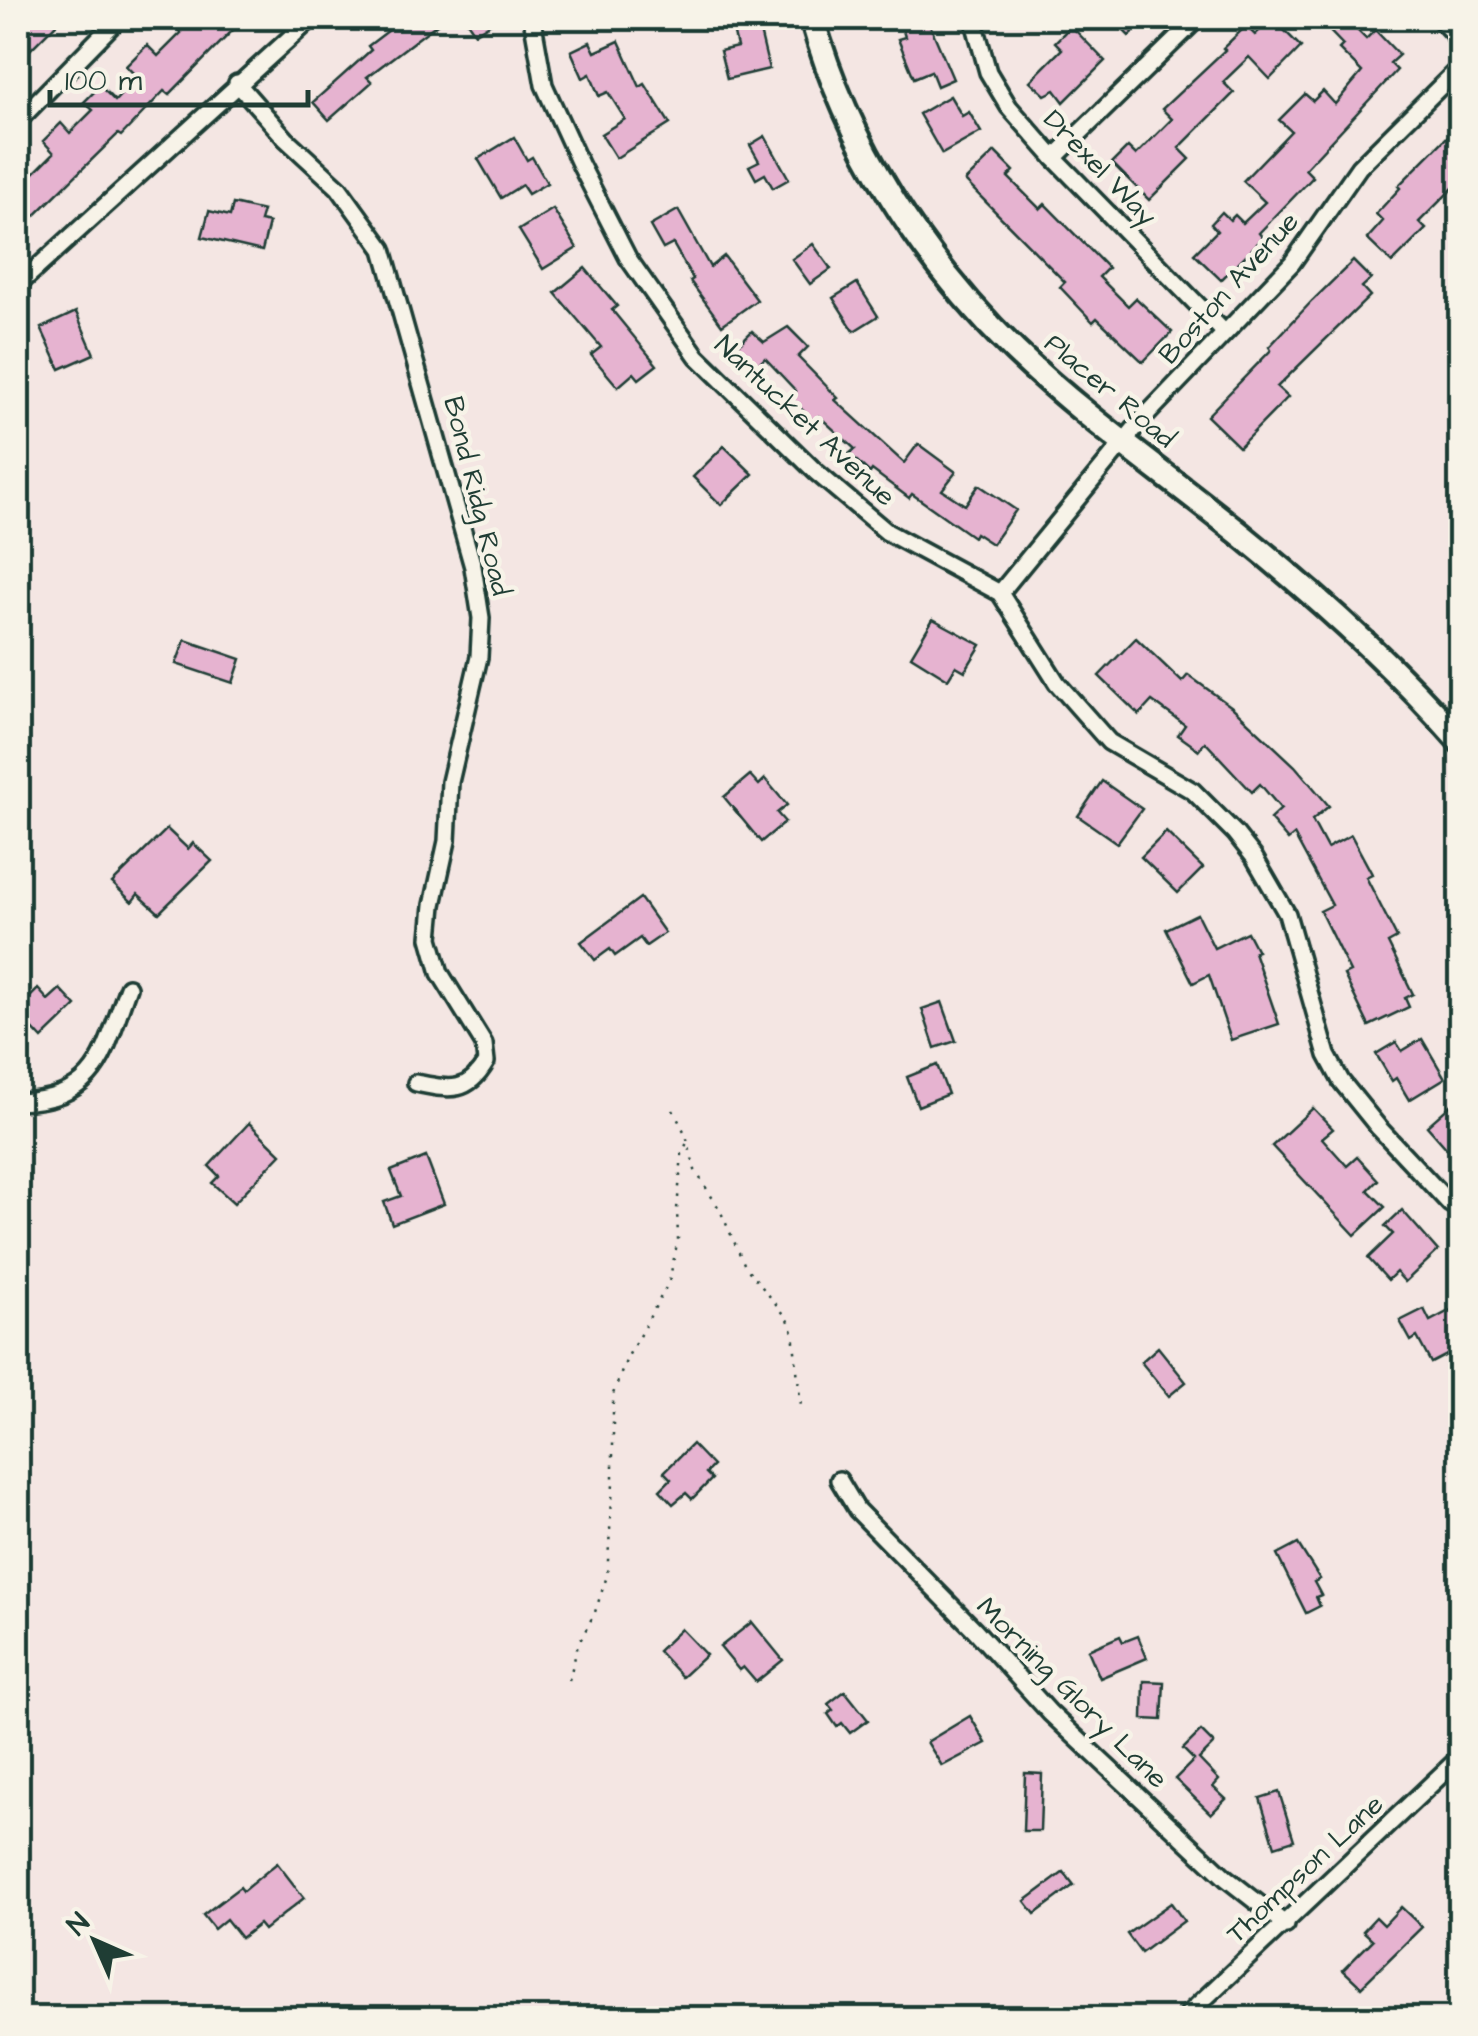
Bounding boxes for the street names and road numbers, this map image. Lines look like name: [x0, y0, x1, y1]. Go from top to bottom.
street label: Drexel Way: [1033, 101, 1166, 236]
street label: Boston Avenue: [1150, 203, 1308, 373]
street label: Placer Road: [1036, 325, 1184, 457]
street label: Nantucket Avenue: [706, 327, 904, 515]
street label: Bond Ridg Road: [432, 392, 521, 600]
street label: Morning Glory Lane: [966, 1588, 1177, 1799]
street label: Thompson Lane: [1218, 1786, 1392, 1952]

